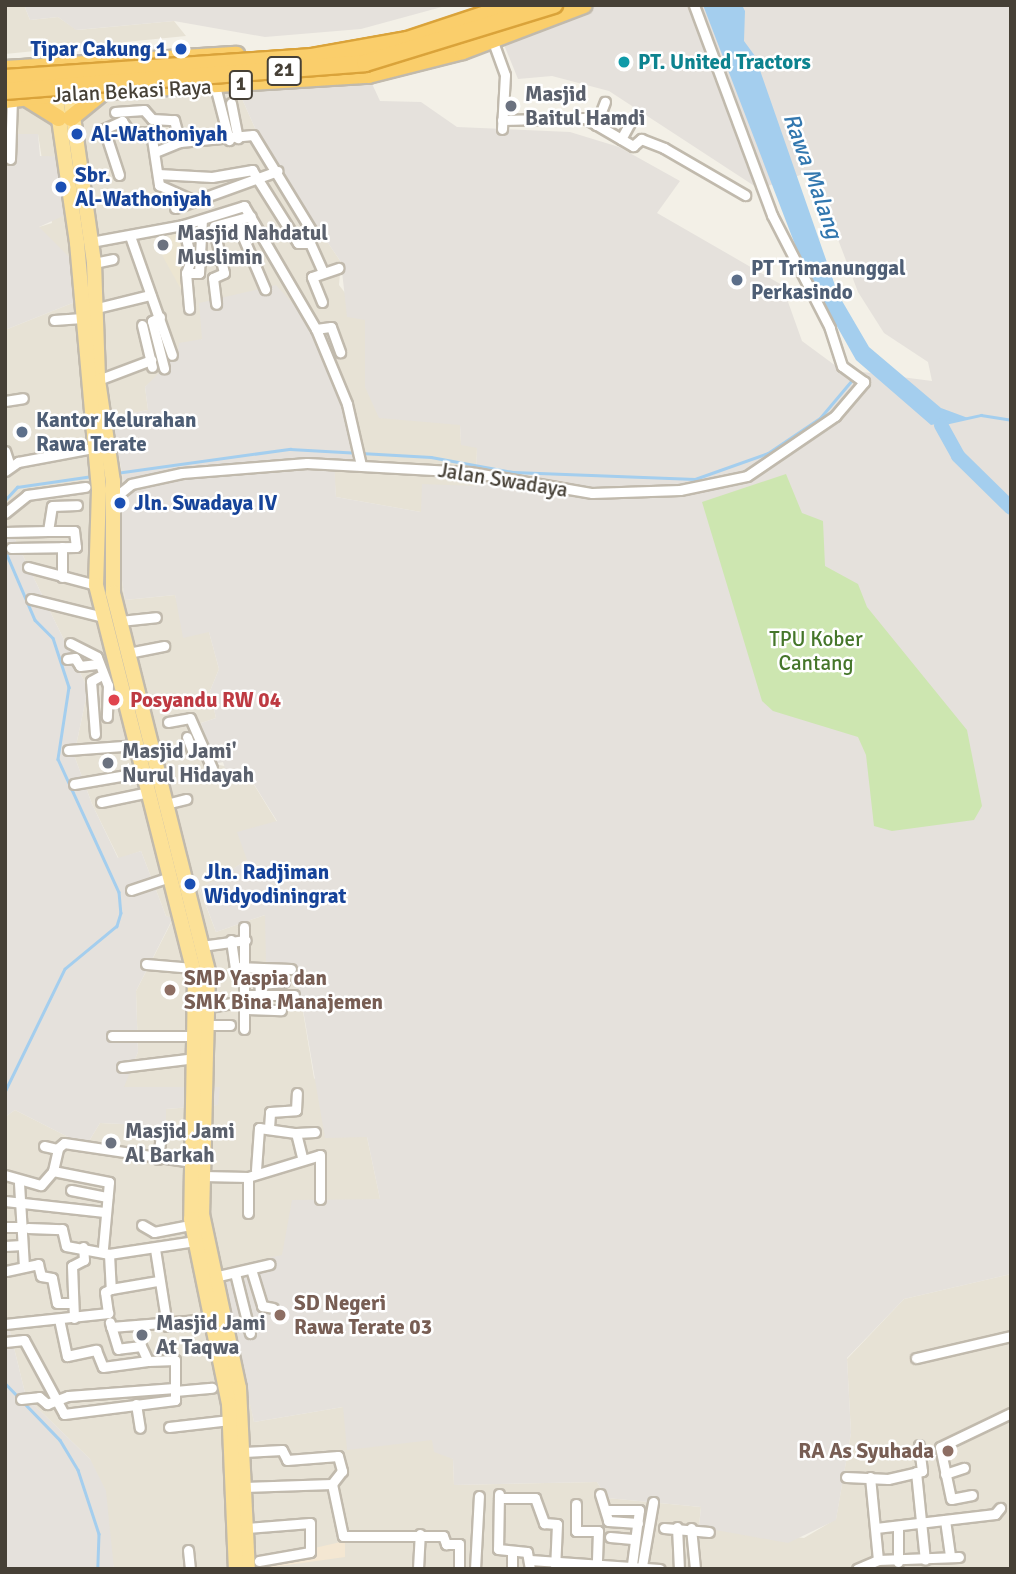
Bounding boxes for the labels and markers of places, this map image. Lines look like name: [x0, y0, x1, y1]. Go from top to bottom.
place label: Tipar Cakung 1: [31, 36, 167, 62]
marker: Tipar Cakung 1: [173, 41, 189, 57]
place label: PT. United Tractors: [638, 49, 811, 75]
marker: PT. United Tractors: [616, 54, 632, 70]
place label: Masjid Baitul Hamdi: [525, 81, 645, 131]
marker: Masjid Baitul Hamdi: [503, 98, 519, 114]
place label: Al-Wathoniyah: [91, 121, 228, 147]
marker: Al-Wathoniyah: [69, 126, 85, 142]
place label: Sbr. Al-Wathoniyah: [75, 162, 212, 212]
marker: Sbr. Al-Wathoniyah: [53, 179, 69, 195]
place label: Masjid Nahdatul Muslimin: [177, 220, 328, 270]
marker: Masjid Nahdatul Muslimin: [155, 237, 171, 253]
place label: PT Trimanunggal Perkasindo: [751, 255, 906, 305]
marker: PT Trimanunggal Perkasindo: [729, 272, 745, 288]
place label: Kantor Kelurahan Rawa Terate: [36, 407, 197, 457]
marker: Kantor Kelurahan Rawa Terate: [14, 424, 30, 440]
place label: Jln. Swadaya IV: [134, 490, 277, 516]
marker: Jln. Swadaya IV: [112, 495, 128, 511]
place label: Posyandu RW 04: [130, 687, 281, 713]
marker: Posyandu RW 04: [104, 690, 124, 710]
place label: Masjid Jami' Nurul Hidayah: [122, 738, 254, 788]
marker: Masjid Jami' Nurul Hidayah: [100, 755, 116, 771]
place label: Jln. Radjiman Widyodiningrat: [204, 859, 346, 909]
marker: Jln. Radjiman Widyodiningrat: [182, 876, 198, 892]
place label: SMP Yaspia dan SMK Bina Manajemen: [184, 965, 383, 1015]
marker: SMP Yaspia dan SMK Bina Manajemen: [162, 982, 178, 998]
place label: Masjid Jami Al Barkah: [125, 1118, 235, 1168]
marker: Masjid Jami Al Barkah: [103, 1135, 119, 1151]
place label: SD Negeri Rawa Terate 03: [294, 1290, 432, 1340]
marker: SD Negeri Rawa Terate 03: [272, 1307, 288, 1323]
place label: Masjid Jami At Taqwa: [156, 1310, 266, 1360]
marker: Masjid Jami At Taqwa: [134, 1327, 150, 1343]
place label: RA As Syuhada: [798, 1438, 934, 1464]
marker: RA As Syuhada: [940, 1443, 956, 1459]

